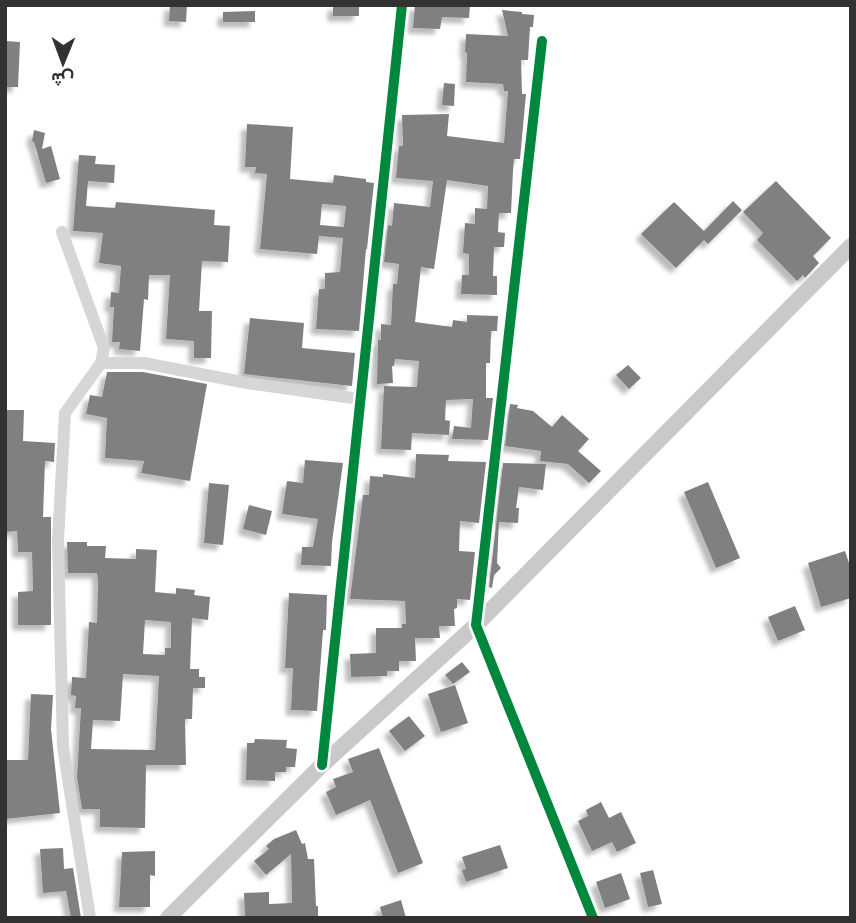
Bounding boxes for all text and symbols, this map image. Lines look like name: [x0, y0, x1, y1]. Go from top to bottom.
north arrow: [28, 28, 98, 98]
text: ش: [51, 68, 74, 92]

